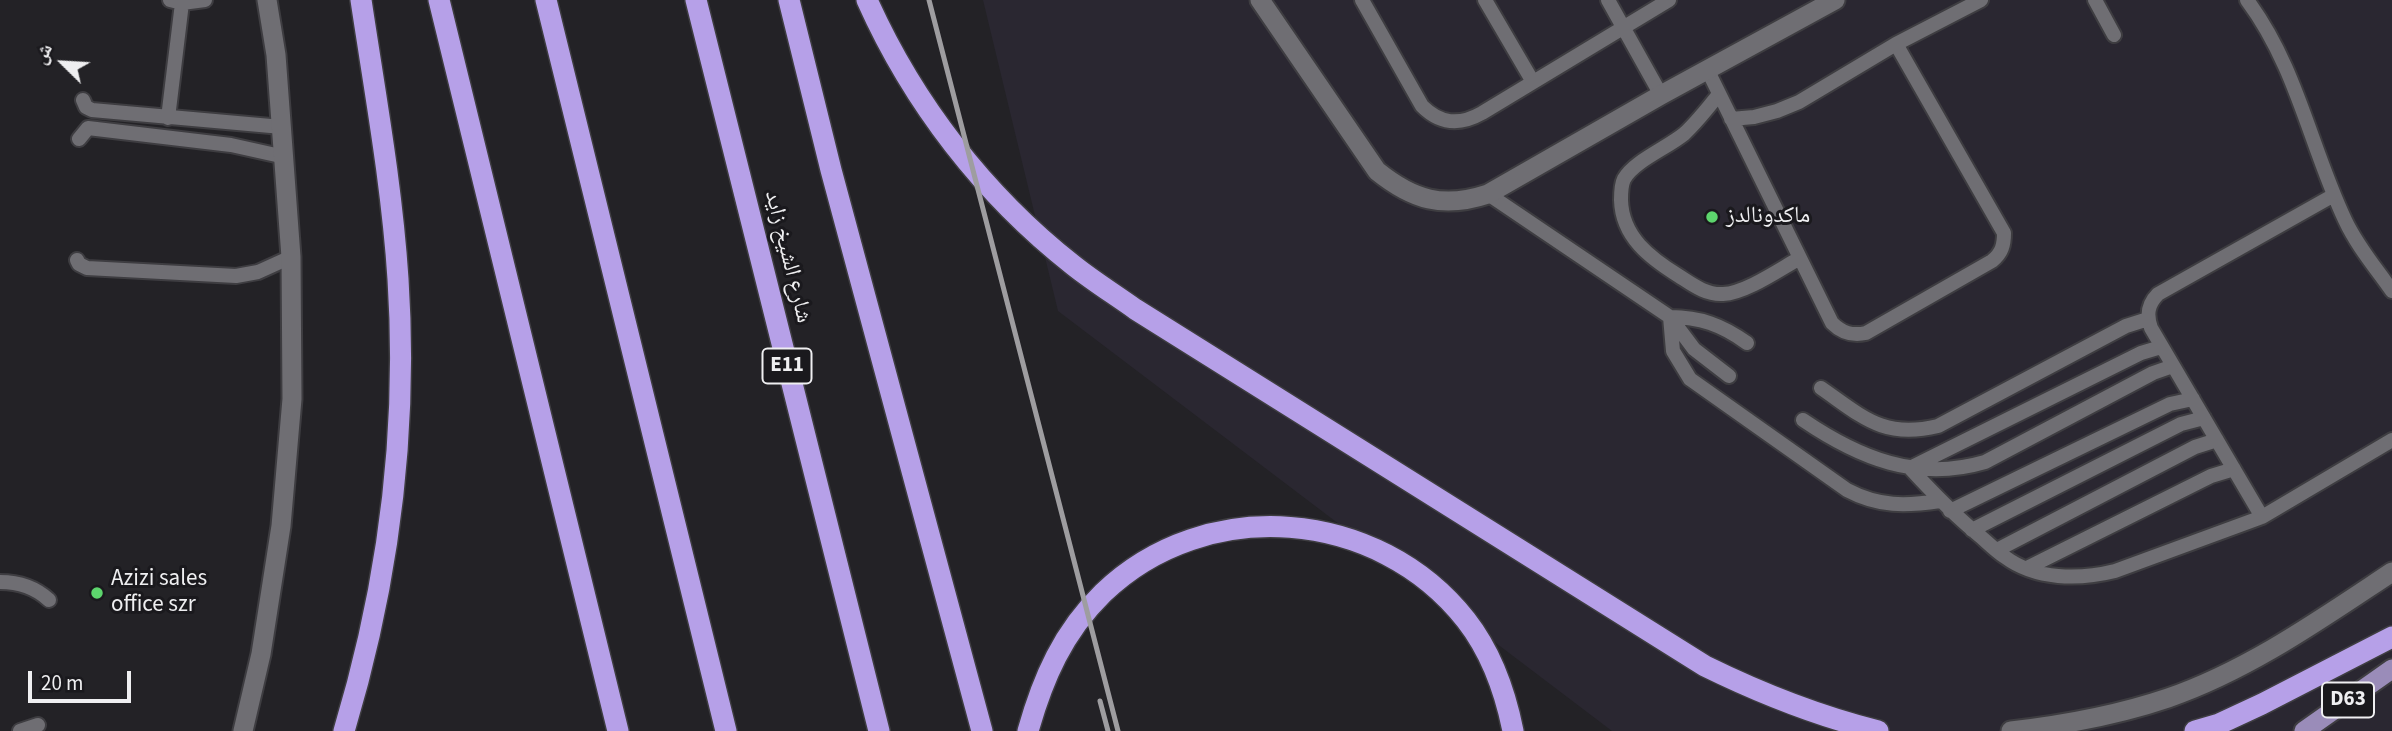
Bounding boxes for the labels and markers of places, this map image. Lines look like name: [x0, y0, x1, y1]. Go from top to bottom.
place label: ماكدونالدز: [1726, 203, 1810, 231]
marker: ماكدونالدز: [1704, 209, 1720, 225]
place label: Azizi sales office szr: [111, 566, 207, 620]
marker: Azizi sales office szr: [89, 585, 105, 601]

